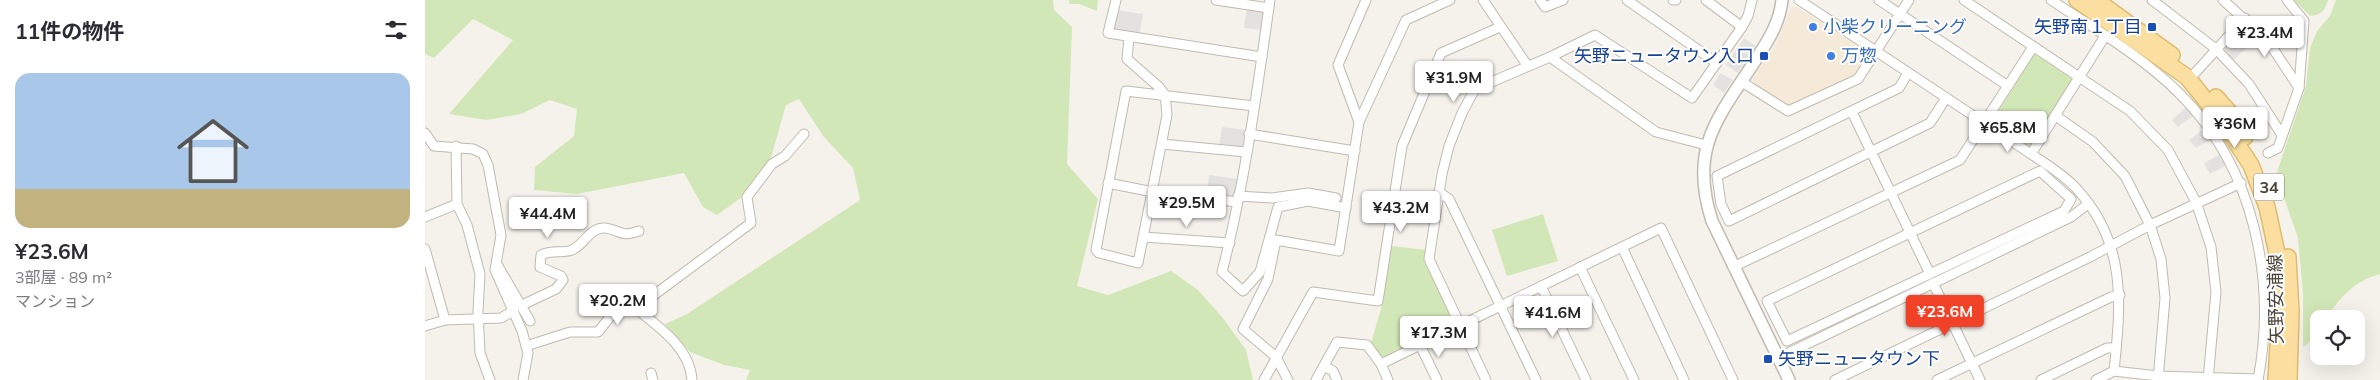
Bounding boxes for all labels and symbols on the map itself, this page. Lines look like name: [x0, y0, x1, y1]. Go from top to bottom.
place label: 小柴クリーニング: [1823, 15, 1967, 38]
place label: 矢野南１丁目: [2034, 15, 2142, 38]
pin: ¥23.4M: [2224, 15, 2306, 58]
marker: 小柴クリーニング: [1807, 21, 1819, 33]
marker: 矢野南１丁目: [2146, 21, 2158, 33]
place label: 矢野ニュータウン入口: [1574, 44, 1754, 67]
place label: 万惣: [1841, 44, 1877, 67]
marker: 矢野ニュータウン入口: [1758, 50, 1770, 62]
marker: 万惣: [1825, 50, 1837, 62]
pin: ¥31.9M: [1413, 61, 1495, 103]
pin: ¥36M: [2205, 106, 2265, 149]
pin: ¥65.8M: [1967, 110, 2049, 153]
road number: 34: [2254, 173, 2284, 200]
pin: ¥29.5M: [1146, 186, 1228, 228]
pin: ¥43.2M: [1360, 190, 1442, 233]
pin: ¥44.4M: [507, 196, 589, 239]
street label: 矢野安浦線: [2263, 254, 2288, 344]
pin: ¥20.2M: [577, 284, 659, 326]
pin: ¥23.6M: [1904, 294, 1986, 337]
pin: ¥41.6M: [1512, 296, 1594, 338]
pin: ¥17.3M: [1398, 316, 1480, 358]
place label: 矢野ニュータウン下: [1778, 347, 1940, 370]
marker: 矢野ニュータウン下: [1762, 353, 1774, 365]

